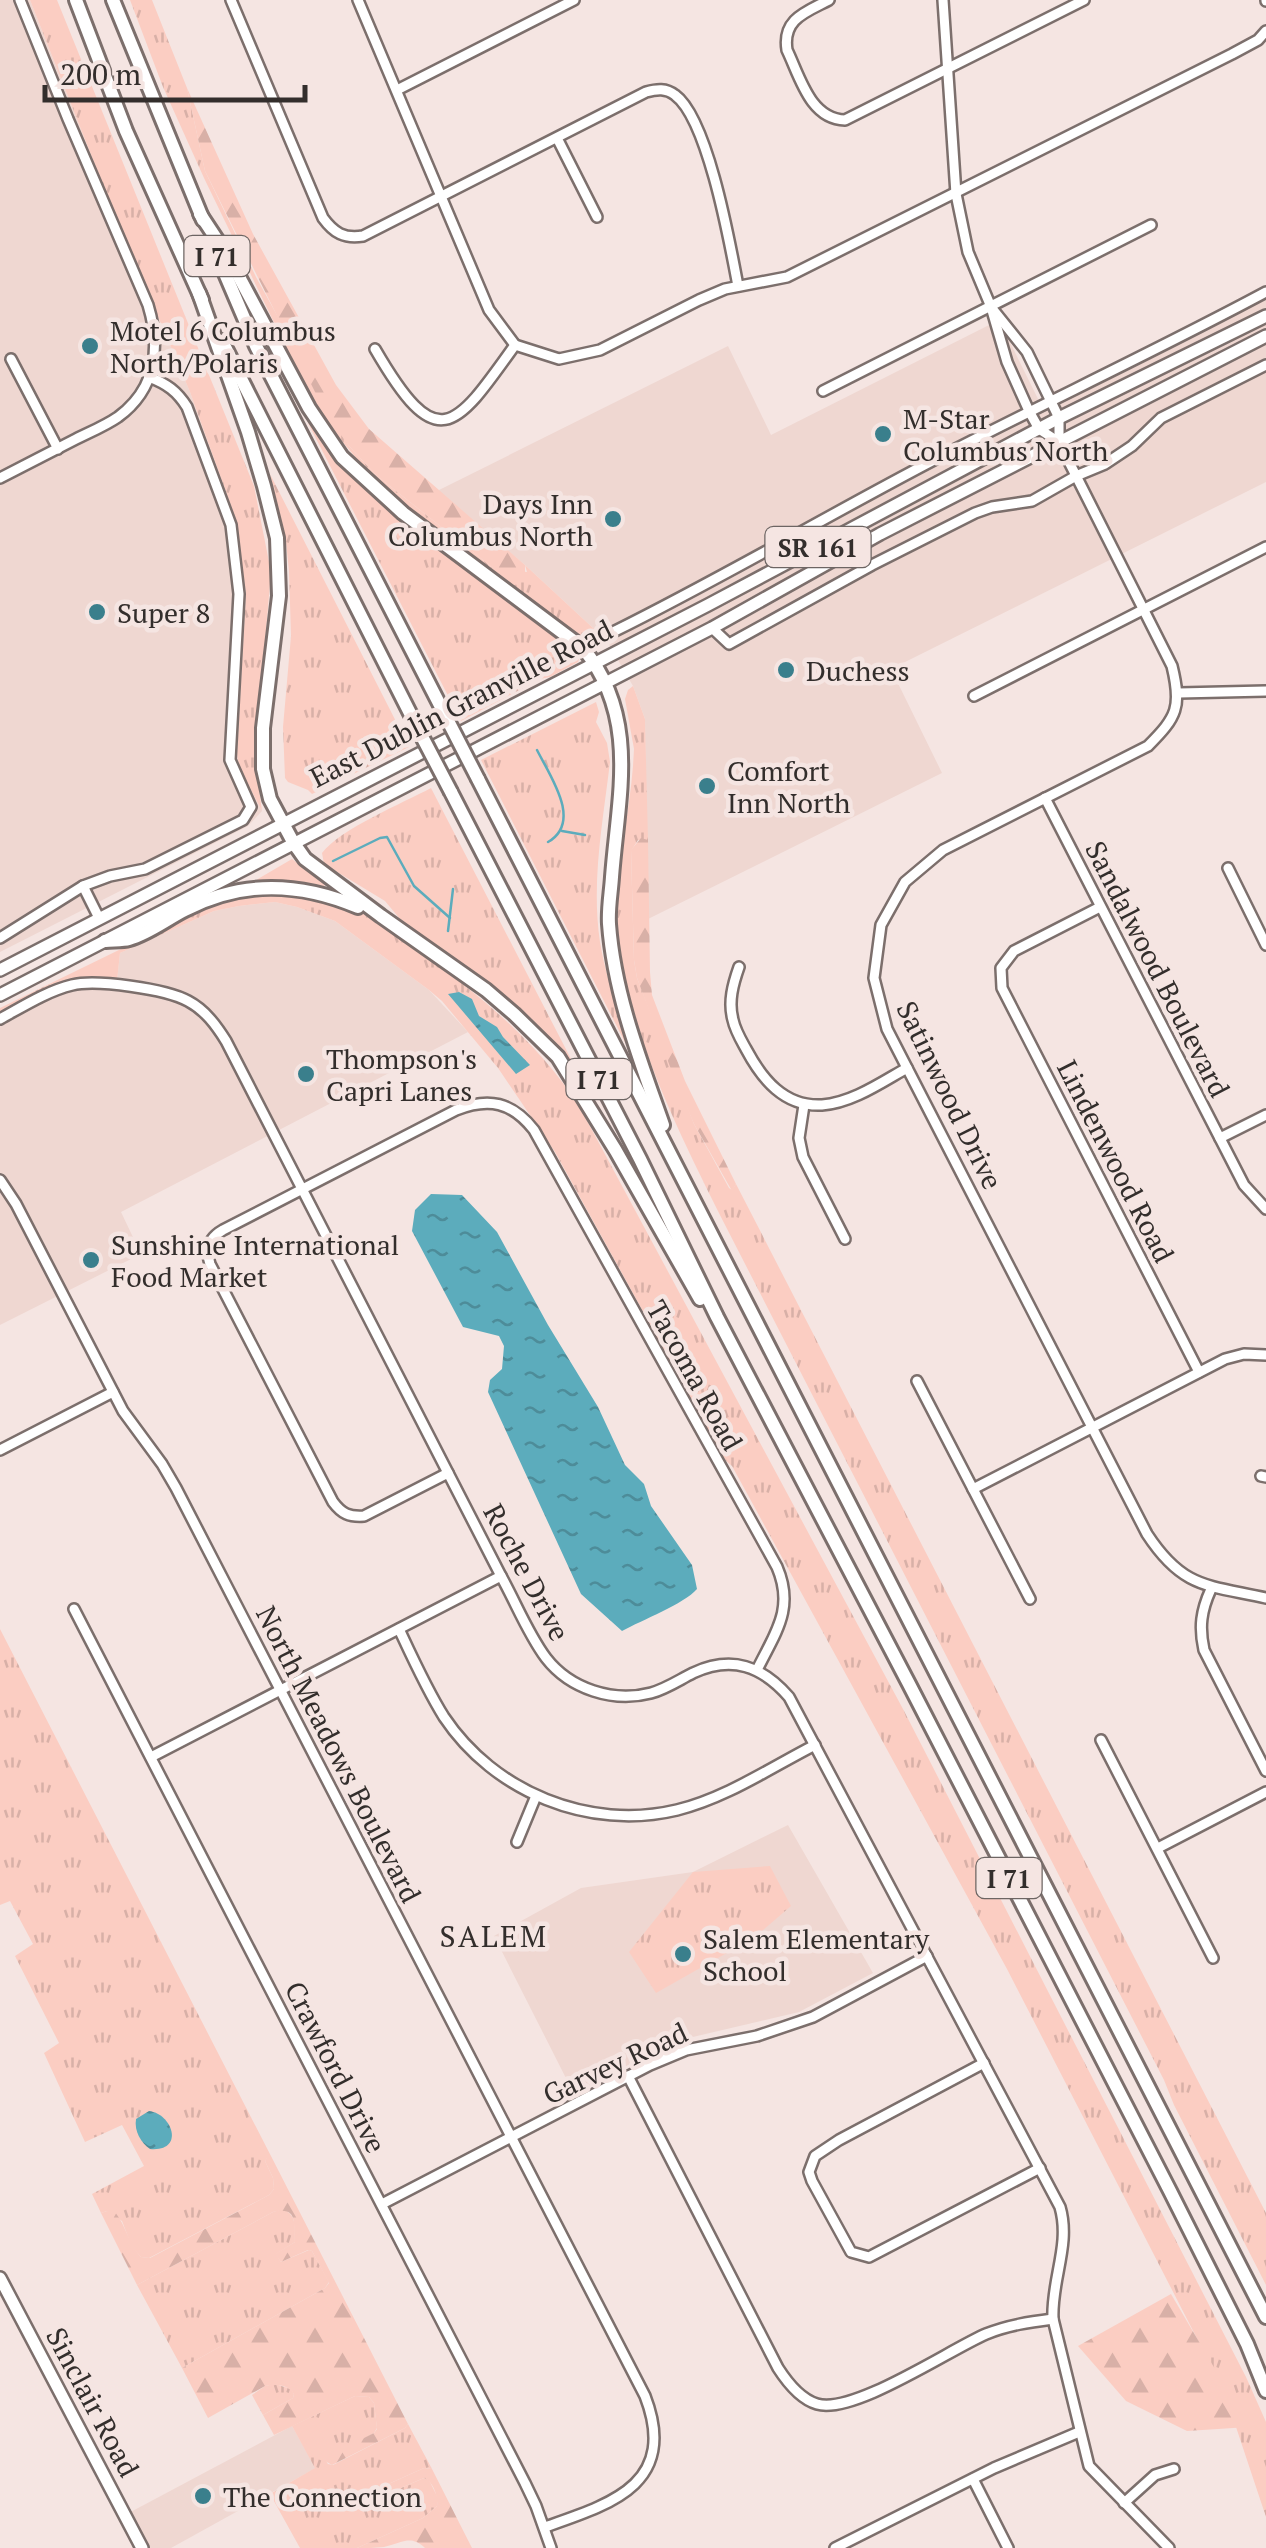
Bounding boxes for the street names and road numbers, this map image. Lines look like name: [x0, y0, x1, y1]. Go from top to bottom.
road number: I 71: [184, 236, 250, 276]
road number: SR 161: [766, 527, 870, 567]
street label: East Dublin Granville Road: [303, 611, 619, 795]
street label: Sandalwood Boulevard: [1077, 835, 1239, 1103]
street label: Satinwood Drive: [888, 995, 1012, 1195]
street label: Lindenwood Road: [1049, 1053, 1183, 1269]
road number: I 71: [566, 1059, 632, 1099]
street label: Tacoma Road: [639, 1293, 751, 1457]
street label: Roche Drive: [475, 1497, 579, 1647]
street label: North Meadows Boulevard: [248, 1599, 430, 1909]
road number: I 71: [976, 1858, 1042, 1898]
street label: Crawford Drive: [277, 1975, 395, 2159]
street label: Garvey Road: [537, 2013, 693, 2113]
street label: Sinclair Road: [38, 2321, 148, 2483]

